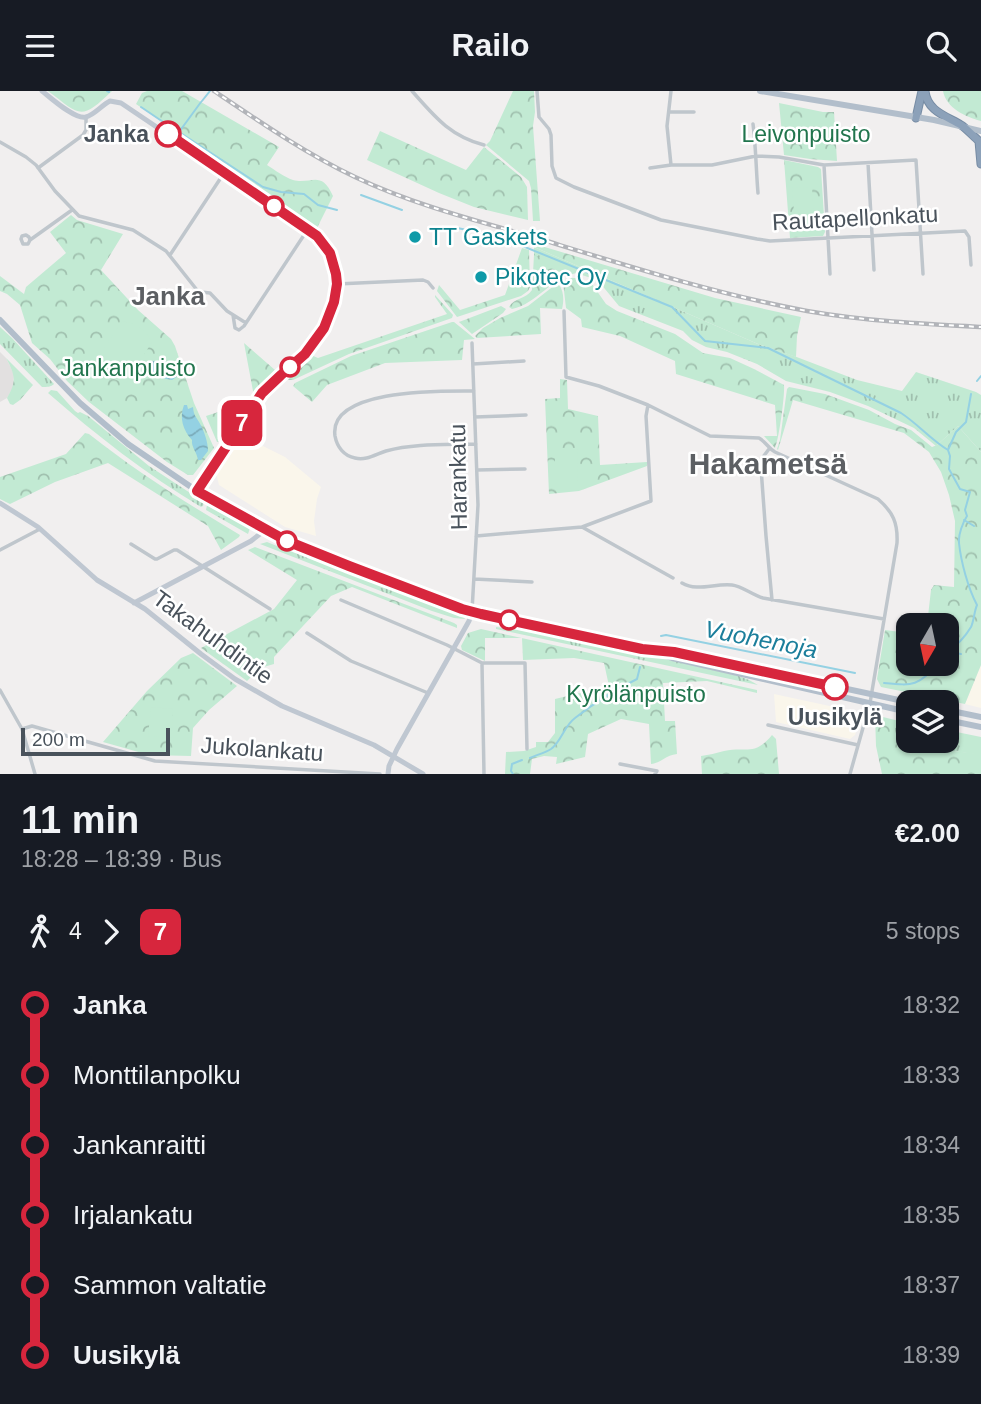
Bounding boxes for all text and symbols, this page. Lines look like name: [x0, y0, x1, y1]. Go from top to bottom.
icon: menu: [21, 27, 59, 65]
text: Railo: [451, 27, 530, 63]
icon: search: [922, 27, 960, 65]
place label: Janka: [84, 121, 149, 147]
marker: Janka: [155, 121, 181, 147]
park label: Leivonpuisto: [741, 121, 871, 147]
unlabelled marker: [264, 196, 284, 216]
street label: Rautapellonkatu: [771, 201, 939, 235]
place label: TT Gaskets: [429, 224, 547, 250]
marker: TT Gaskets: [407, 229, 423, 245]
place label: Pikotec Oy: [495, 264, 607, 290]
marker: Pikotec Oy: [473, 269, 489, 285]
district label: Janka: [131, 281, 205, 311]
park label: Jankanpuisto: [60, 355, 196, 381]
unlabelled marker: [280, 357, 300, 377]
line badge: 7: [219, 400, 265, 446]
text: 7: [235, 409, 249, 436]
street label: Harankatu: [444, 424, 472, 530]
district label: Hakametsä: [689, 447, 848, 480]
unlabelled marker: [277, 531, 297, 551]
street label: Takahuhdintie: [148, 585, 278, 689]
unlabelled marker: [499, 610, 519, 630]
north arrow: [896, 613, 959, 675]
map controls: [896, 613, 959, 753]
water label: Vuohenoja: [702, 615, 820, 663]
marker: Uusikylä: [822, 674, 848, 700]
park label: Kyrölänpuisto: [566, 681, 706, 707]
button: layers: [896, 690, 959, 753]
place label: Uusikylä: [788, 704, 883, 730]
scale bar: [21, 725, 170, 757]
text: 200 m: [32, 729, 85, 750]
street label: Jukolankatu: [200, 732, 324, 766]
text: 11 min: [21, 799, 139, 841]
text: €2.00: [895, 818, 960, 848]
text: 18:28 – 18:39 · Bus: [21, 846, 222, 872]
icon: walk: [21, 913, 59, 951]
icon: forward: [92, 913, 130, 951]
text: 4: [69, 918, 82, 944]
text: 7: [154, 918, 167, 945]
text: 5 stops: [886, 918, 960, 944]
text: Janka: [73, 990, 147, 1020]
text: 18:32: [902, 992, 960, 1018]
text: Monttilanpolku: [73, 1060, 241, 1090]
text: 18:33: [902, 1062, 960, 1088]
text: Jankanraitti: [73, 1130, 206, 1160]
text: 18:34: [902, 1132, 960, 1158]
text: Irjalankatu: [73, 1200, 193, 1230]
text: 18:35: [902, 1202, 960, 1228]
text: Sammon valtatie: [73, 1270, 267, 1300]
text: 18:37: [902, 1272, 960, 1298]
text: Uusikylä: [73, 1340, 180, 1370]
text: 18:39: [902, 1342, 960, 1368]

